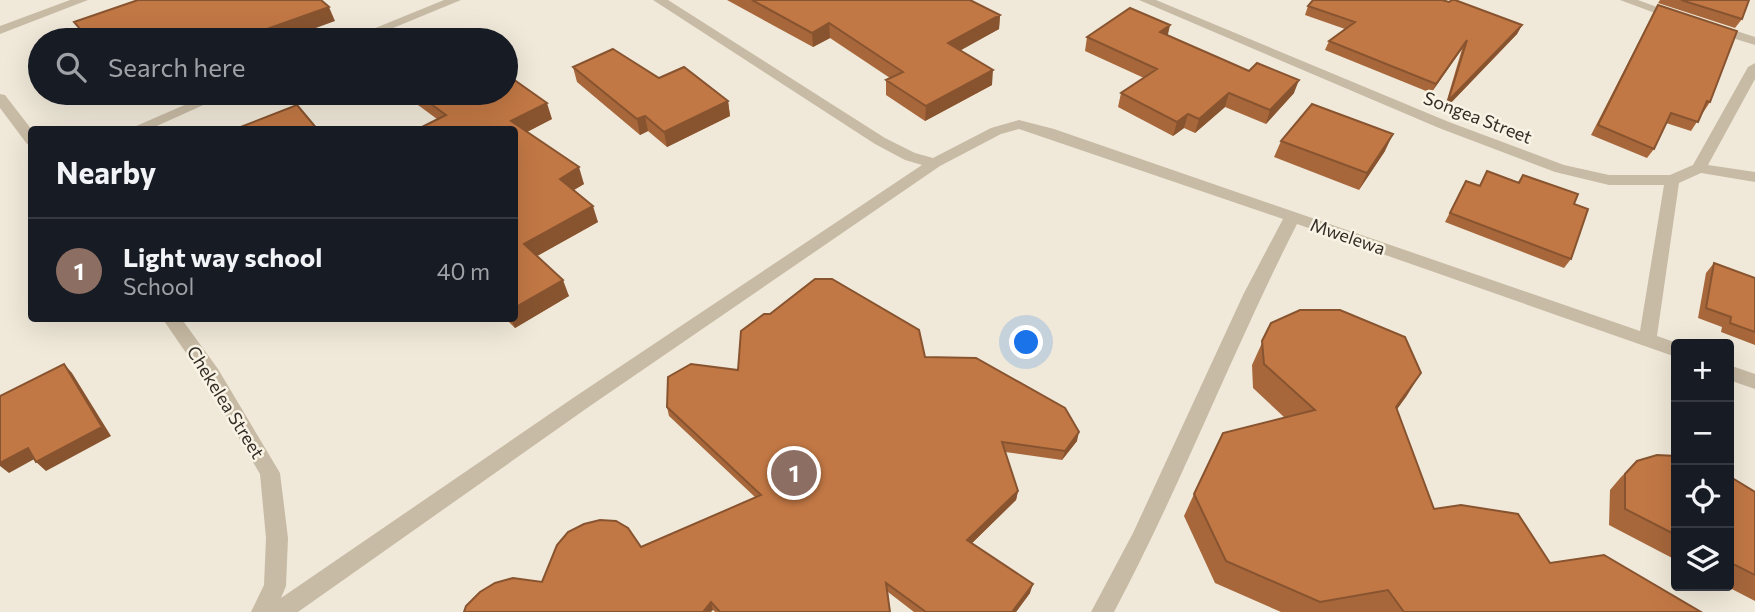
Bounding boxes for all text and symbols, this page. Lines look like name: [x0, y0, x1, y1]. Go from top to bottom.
search box: [28, 28, 518, 105]
icon: search: [52, 48, 90, 86]
text: Search here: [108, 51, 246, 82]
street label: Songea Street: [1421, 86, 1535, 148]
text: Nearby: [56, 153, 156, 190]
street label: Mwelewa: [1308, 213, 1388, 259]
text: Light way school: [123, 241, 322, 272]
text: 1: [74, 257, 84, 285]
text: 40 m: [437, 257, 490, 285]
text: School: [123, 272, 194, 300]
your location: [1009, 325, 1043, 359]
map controls: [1671, 339, 1734, 591]
button: +: [1671, 339, 1734, 402]
street label: Chekelea Street: [183, 342, 269, 462]
button: −: [1671, 402, 1734, 465]
pin: 1: [771, 447, 817, 499]
button: locate: [1671, 465, 1734, 528]
button: layers: [1671, 528, 1734, 591]

